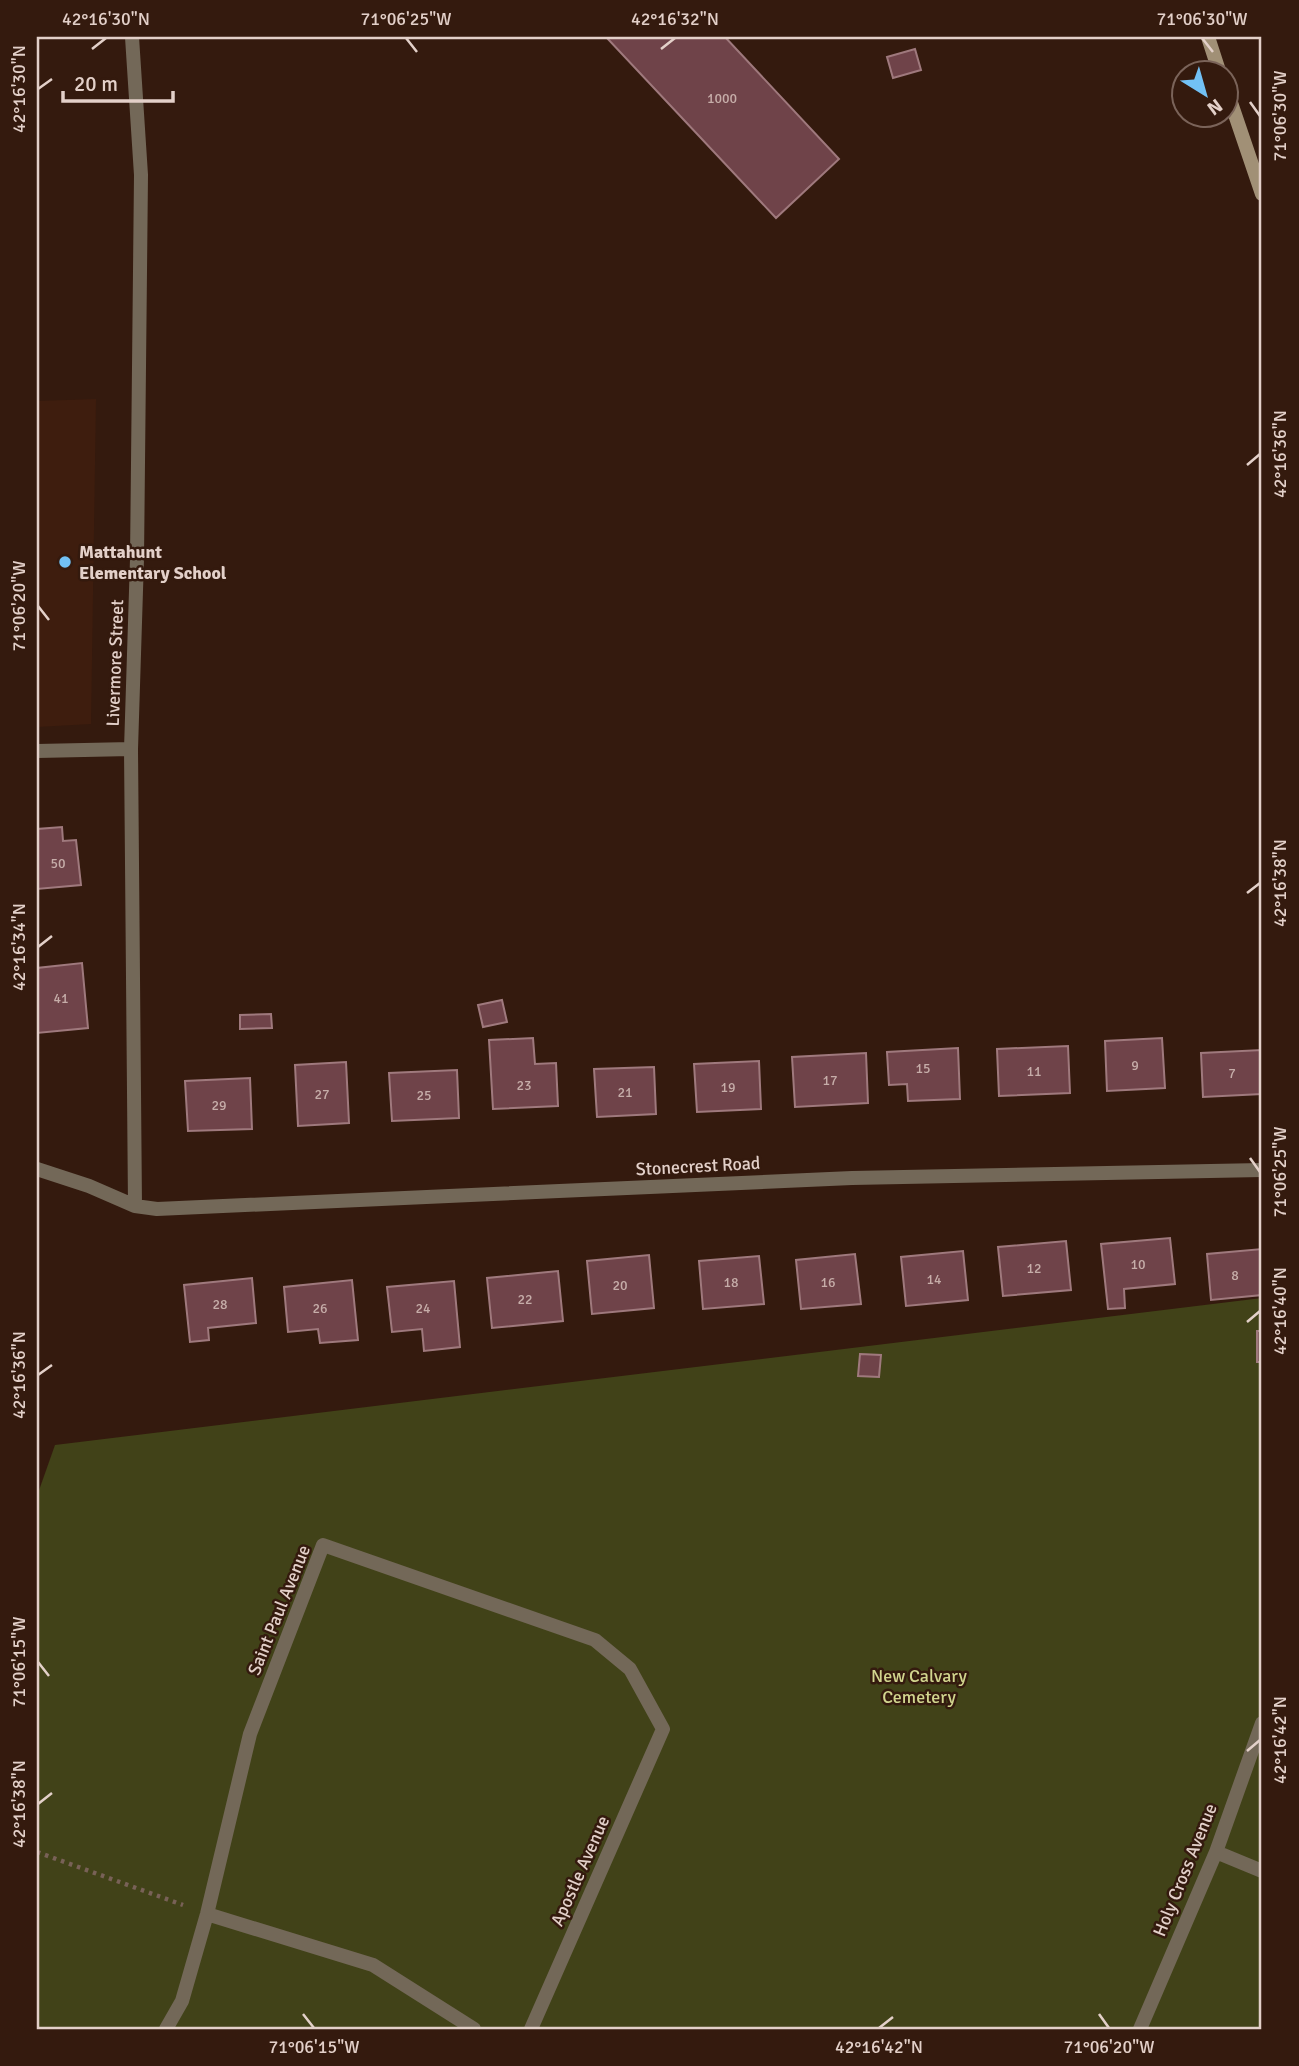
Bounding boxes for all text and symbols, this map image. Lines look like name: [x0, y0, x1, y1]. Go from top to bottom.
text: 42°16'30"N: [62, 8, 150, 30]
text: 71°06'25"W: [361, 8, 451, 30]
text: 42°16'32"N: [631, 8, 719, 30]
text: 71°06'30"W: [1157, 8, 1247, 30]
text: 42°16'30"N: [8, 45, 30, 133]
scale bar: [63, 60, 173, 104]
north arrow: [1170, 60, 1240, 130]
text: 20 m: [74, 71, 118, 97]
text: 71°06'30"W: [1269, 71, 1291, 161]
house number: 1000: [707, 90, 737, 107]
text: N: [1202, 93, 1227, 120]
text: 42°16'36"N: [1269, 410, 1291, 498]
place label: Mattahunt Elementary School: [79, 541, 227, 584]
marker: Mattahunt Elementary School: [57, 554, 73, 570]
text: 71°06'20"W: [8, 561, 30, 651]
street label: Livermore Street: [102, 599, 128, 727]
text: 42°16'38"N: [1269, 839, 1291, 927]
house number: 50: [50, 855, 66, 872]
text: 42°16'34"N: [8, 903, 30, 991]
house number: 41: [53, 990, 69, 1007]
house number: 9: [1131, 1057, 1139, 1074]
house number: 15: [915, 1060, 931, 1077]
house number: 11: [1026, 1063, 1042, 1080]
house number: 7: [1228, 1065, 1236, 1082]
house number: 17: [822, 1072, 838, 1089]
house number: 23: [516, 1077, 532, 1094]
house number: 19: [720, 1079, 736, 1096]
house number: 21: [617, 1084, 633, 1101]
house number: 27: [314, 1086, 330, 1103]
house number: 25: [416, 1087, 432, 1104]
house number: 29: [211, 1097, 227, 1114]
text: 71°06'25"W: [1269, 1127, 1291, 1217]
street label: Stonecrest Road: [635, 1152, 761, 1180]
house number: 10: [1130, 1256, 1146, 1273]
house number: 12: [1026, 1260, 1042, 1277]
house number: 8: [1231, 1267, 1239, 1284]
text: 42°16'40"N: [1269, 1267, 1291, 1355]
house number: 14: [926, 1271, 942, 1288]
house number: 18: [723, 1274, 739, 1291]
house number: 16: [820, 1274, 836, 1291]
house number: 20: [612, 1277, 628, 1294]
house number: 22: [517, 1291, 533, 1308]
house number: 28: [212, 1296, 228, 1313]
house number: 26: [312, 1300, 328, 1317]
house number: 24: [415, 1300, 431, 1317]
text: 42°16'36"N: [8, 1331, 30, 1419]
street label: Saint Paul Avenue: [243, 1542, 315, 1678]
text: 71°06'15"W: [8, 1617, 30, 1707]
park label: New Calvary Cemetery: [871, 1665, 967, 1708]
text: 42°16'42"N: [1269, 1696, 1291, 1784]
text: 42°16'38"N: [8, 1760, 30, 1848]
street label: Holy Cross Avenue: [1148, 1800, 1222, 1940]
street label: Apostle Avenue: [546, 1812, 614, 1930]
text: 71°06'15"W: [269, 2036, 359, 2058]
text: 42°16'42"N: [835, 2036, 923, 2058]
text: 71°06'20"W: [1064, 2036, 1154, 2058]

